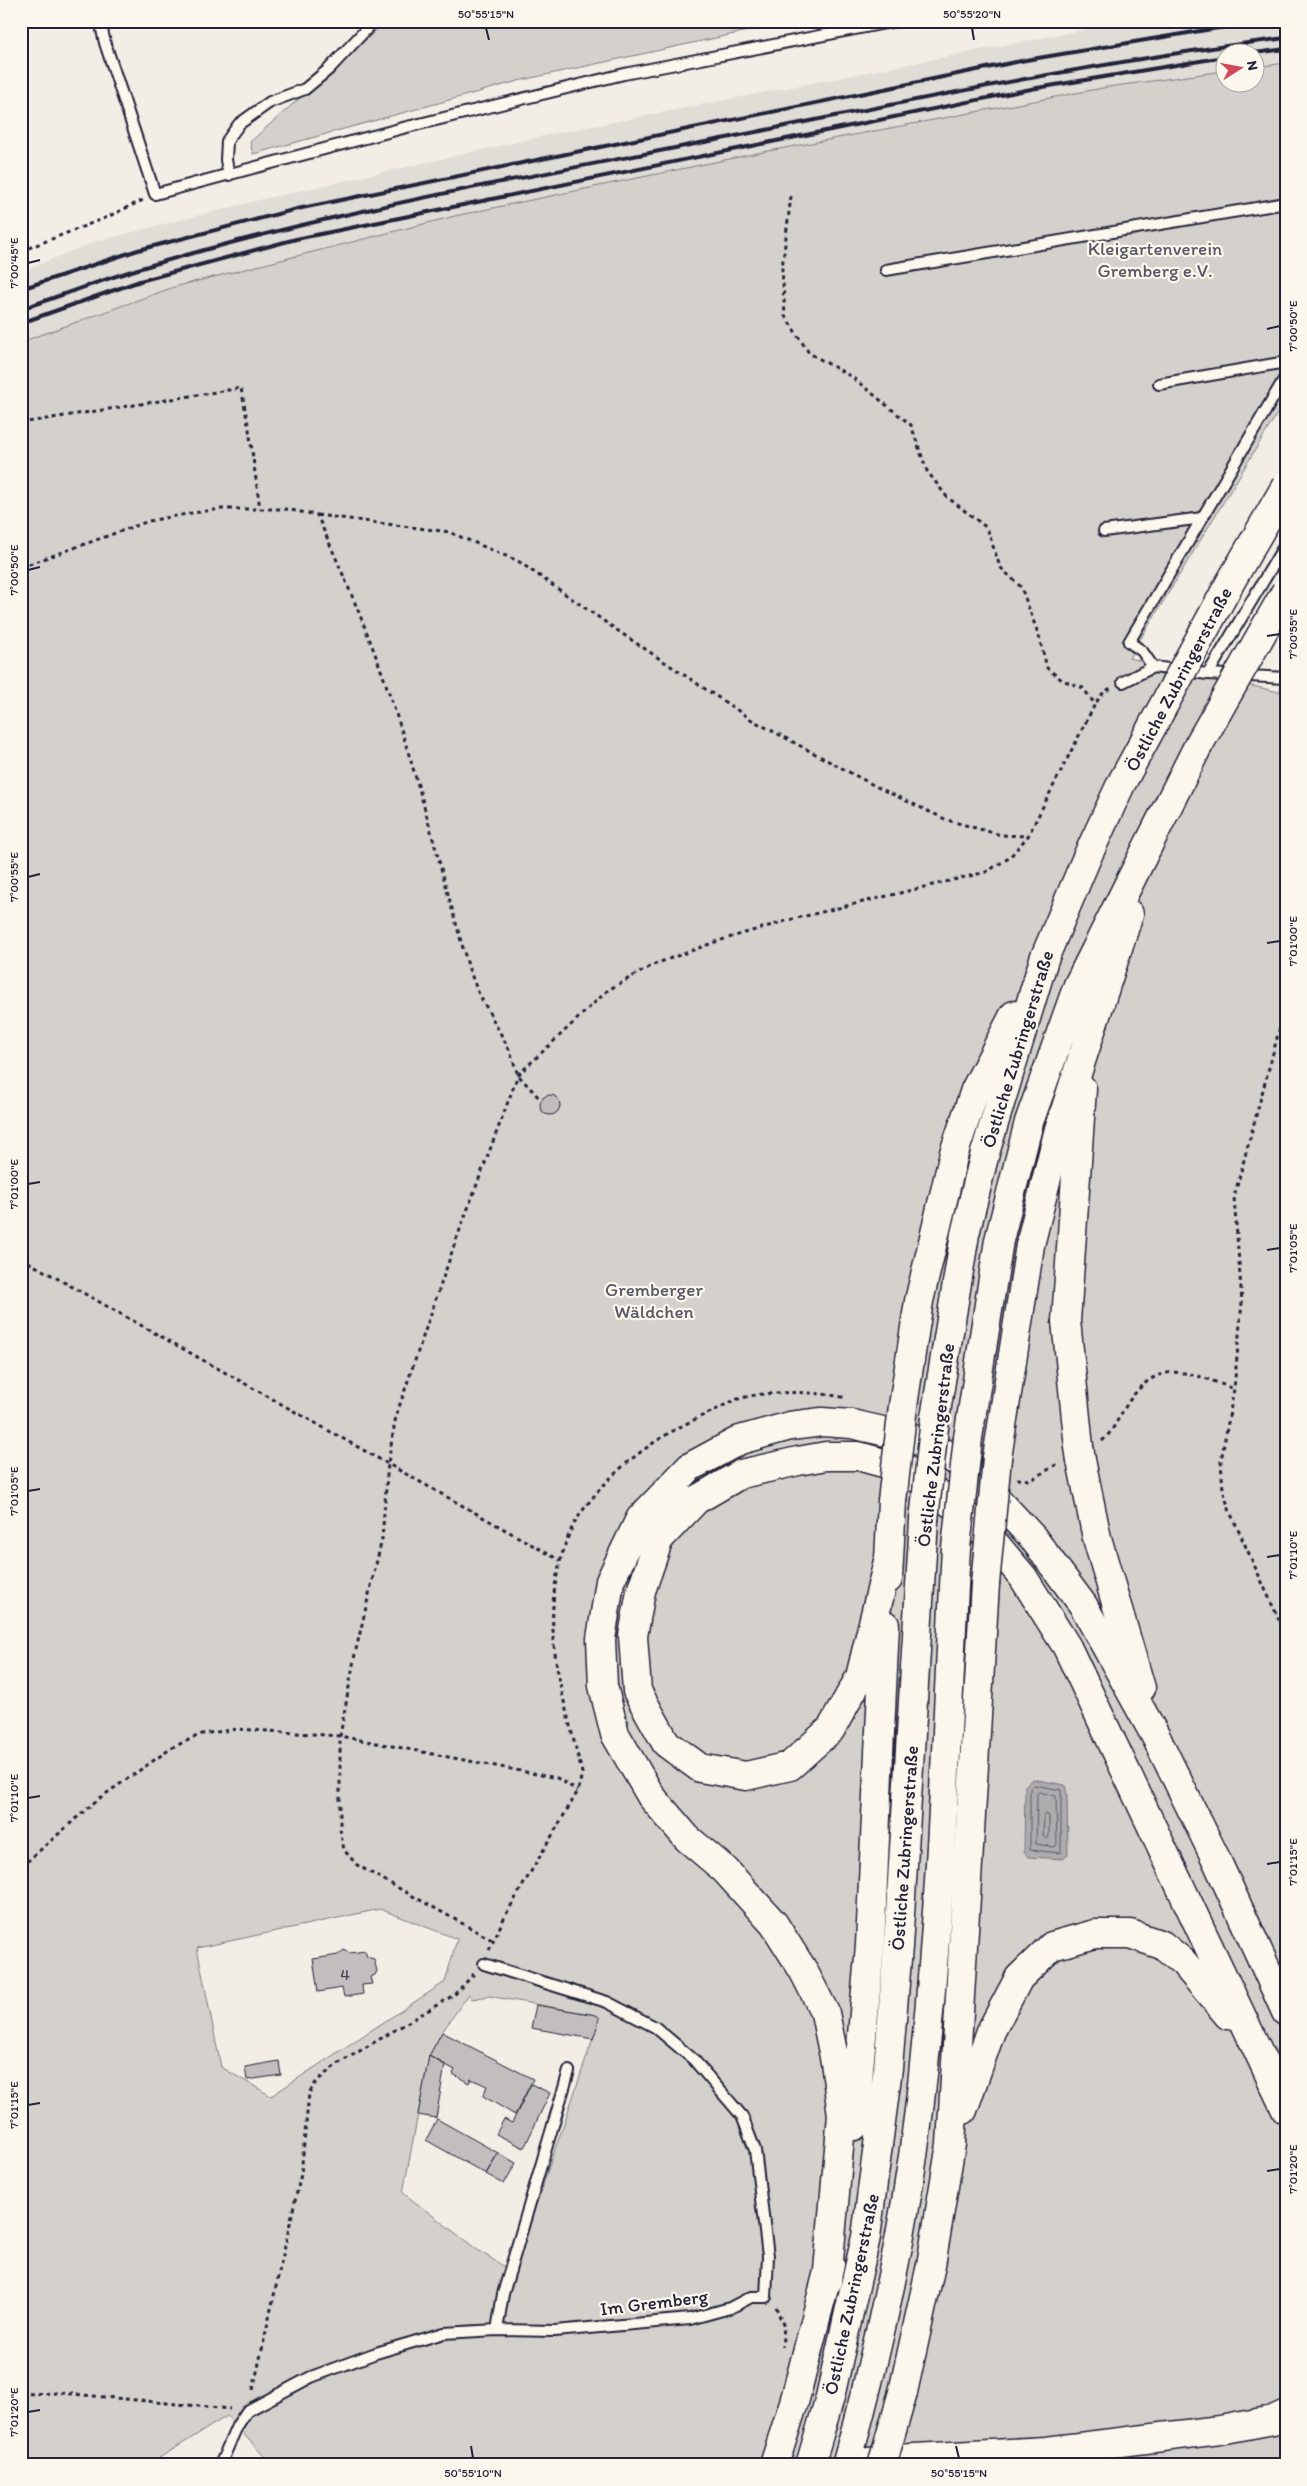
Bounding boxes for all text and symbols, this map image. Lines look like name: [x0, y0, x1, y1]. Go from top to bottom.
text: 50°55'15"N: [458, 7, 514, 21]
text: 50°55'20"N: [943, 7, 1001, 21]
north arrow: [1214, 42, 1264, 92]
text: N: [1243, 59, 1262, 72]
text: 7°00'45"E: [7, 237, 21, 289]
park label: Kleigartenverein Gremberg e.V.: [1088, 237, 1222, 282]
text: 7°00'50"E: [1286, 300, 1300, 352]
text: 7°00'50"E: [7, 544, 21, 596]
street label: Östliche Zubringerstraße: [1120, 583, 1237, 775]
text: 7°00'55"E: [1286, 609, 1300, 659]
text: 7°00'55"E: [7, 852, 21, 902]
text: 7°01'00"E: [1286, 915, 1300, 966]
street label: Östliche Zubringerstraße: [976, 948, 1058, 1151]
text: 7°01'00"E: [7, 1158, 21, 1209]
text: 7°01'05"E: [1286, 1223, 1300, 1273]
park label: Gremberger Wäldchen: [605, 1278, 703, 1323]
street label: Östliche Zubringerstraße: [912, 1342, 959, 1548]
text: 7°01'05"E: [7, 1466, 21, 1516]
text: 7°01'10"E: [1286, 1530, 1300, 1579]
street label: Östliche Zubringerstraße: [886, 1745, 923, 1951]
text: 7°01'10"E: [7, 1773, 21, 1822]
text: 7°01'15"E: [1286, 1838, 1300, 1886]
house number: 4: [340, 1965, 350, 1984]
text: 7°01'15"E: [7, 2081, 21, 2129]
text: 7°01'20"E: [1286, 2144, 1300, 2194]
street label: Östliche Zubringerstraße: [819, 2191, 884, 2397]
street label: Im Gremberg: [599, 2284, 710, 2321]
text: 7°01'20"E: [7, 2387, 21, 2437]
text: 50°55'10"N: [444, 2466, 502, 2480]
text: 50°55'15"N: [931, 2466, 987, 2480]

